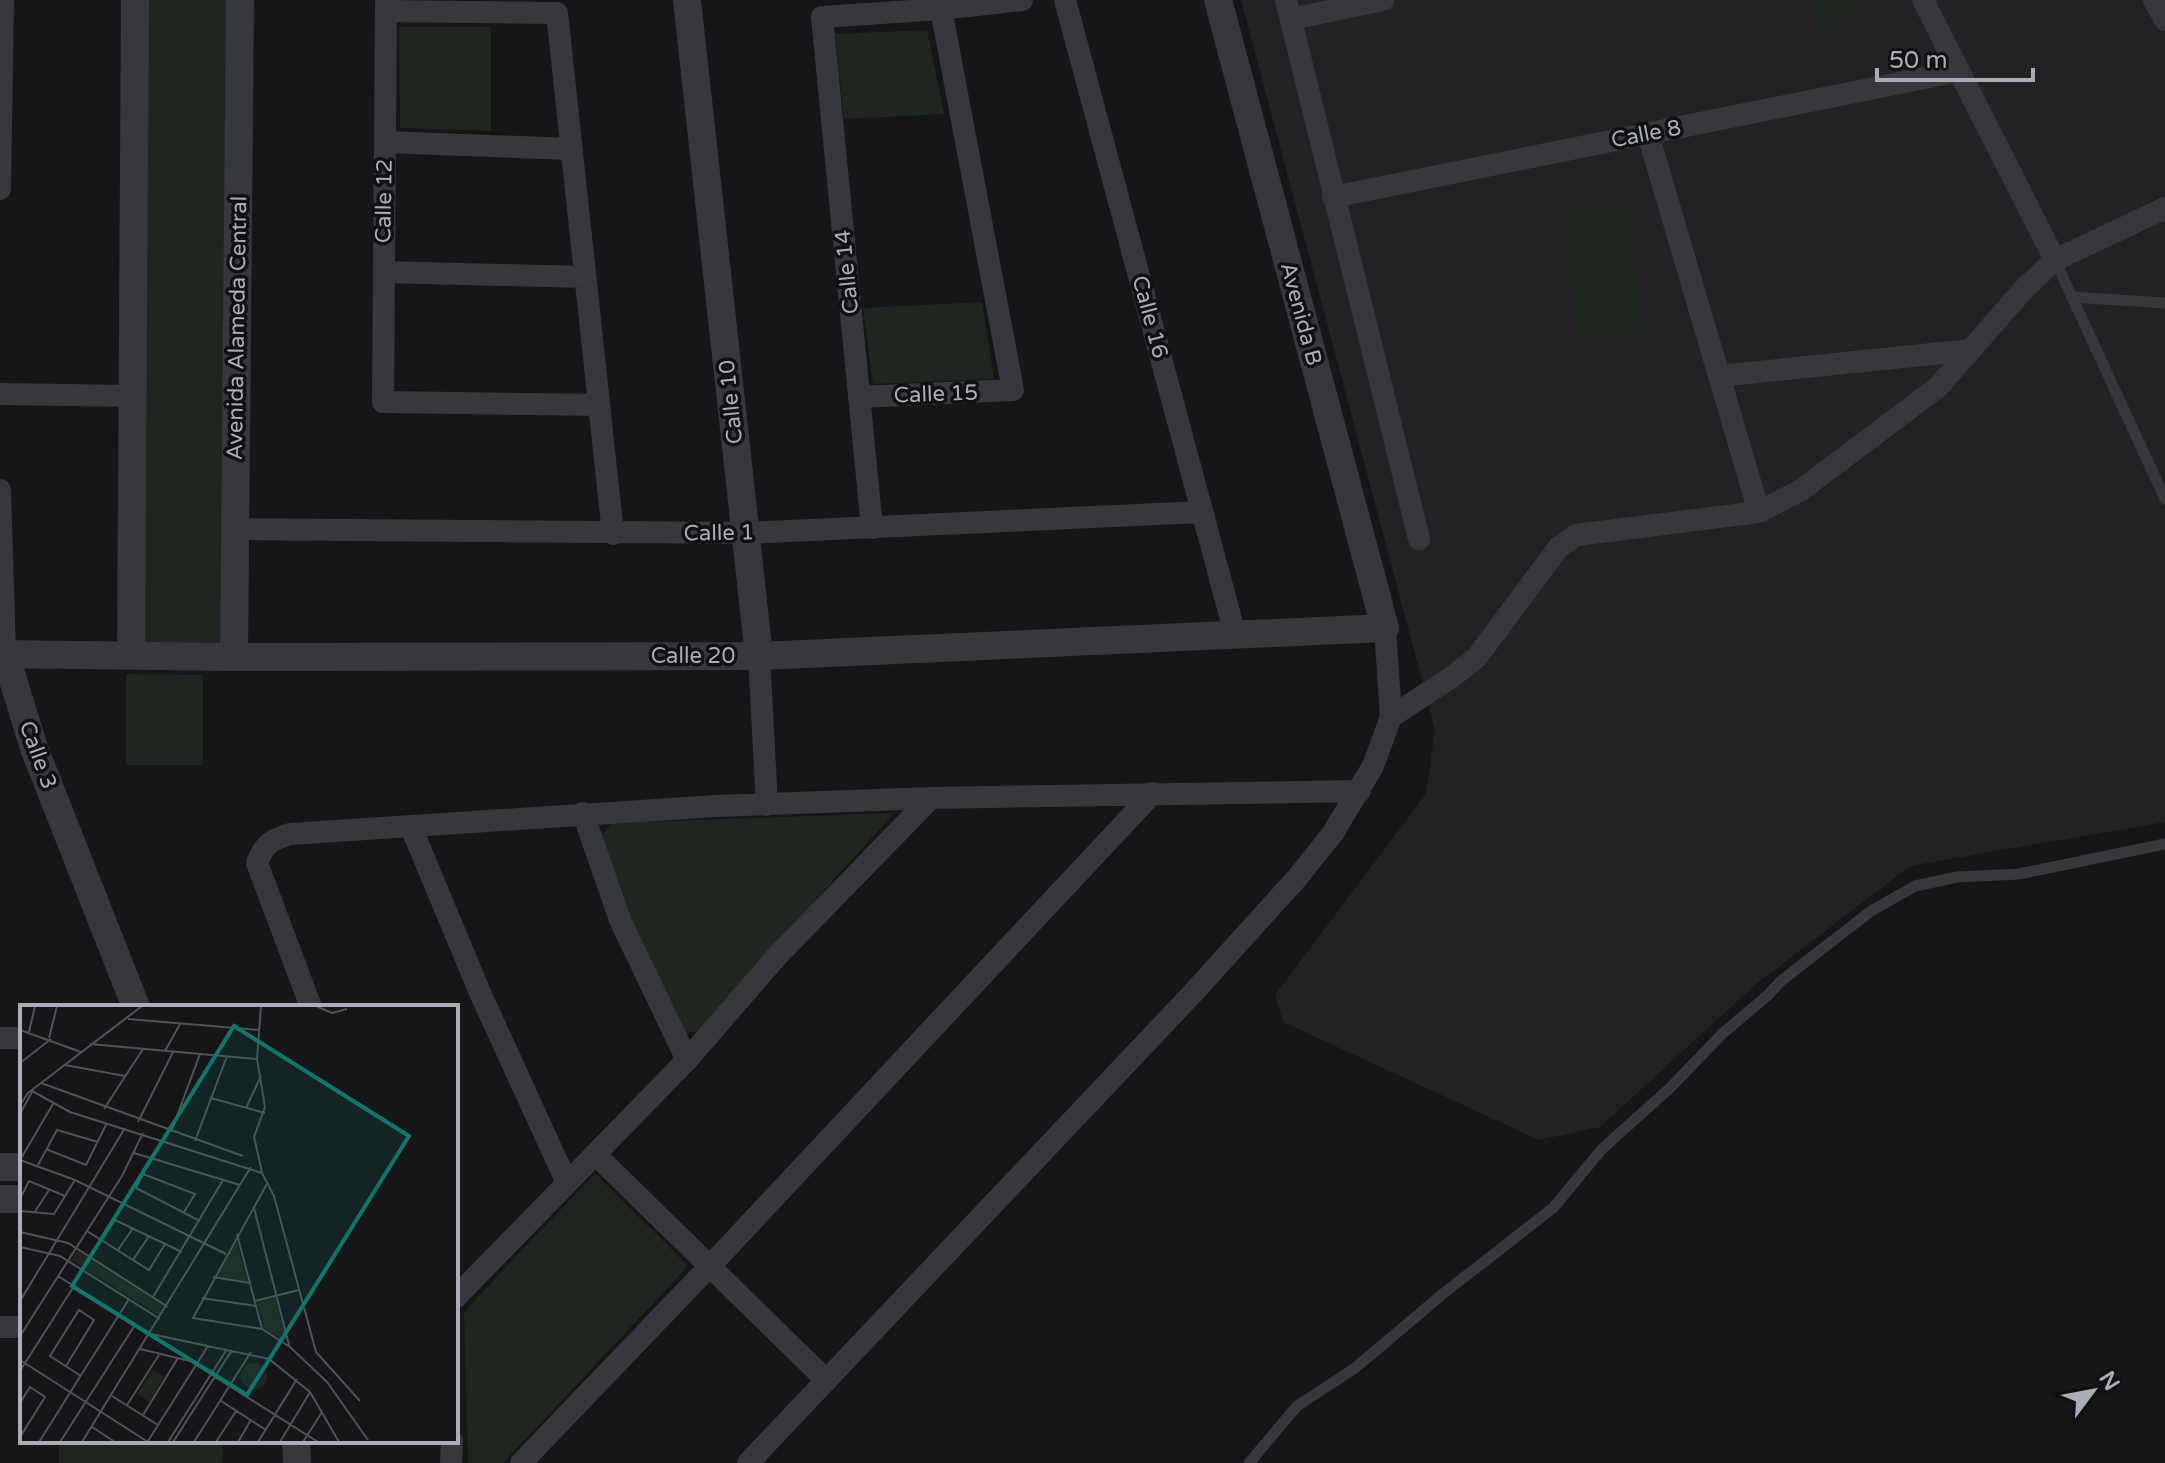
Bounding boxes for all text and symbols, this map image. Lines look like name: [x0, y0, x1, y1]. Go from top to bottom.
scale bar: [1877, 32, 2033, 82]
text: 50 m: [1889, 46, 1947, 75]
street label: Calle 8: [1609, 115, 1683, 153]
street label: Calle 12: [370, 159, 398, 243]
street label: Avenida Alameda Central: [222, 196, 252, 460]
street label: Calle 14: [830, 228, 864, 315]
street label: Avenida B: [1275, 260, 1327, 368]
street label: Calle 16: [1127, 273, 1173, 361]
street label: Calle 10: [714, 359, 748, 445]
street label: Calle 15: [893, 380, 979, 408]
street label: Calle 1: [683, 519, 755, 547]
street label: Calle 20: [651, 643, 735, 669]
street label: Calle 3: [14, 717, 62, 793]
inset map: [20, 1005, 458, 1443]
north arrow: [2053, 1351, 2133, 1431]
text: N: [2093, 1367, 2125, 1395]

